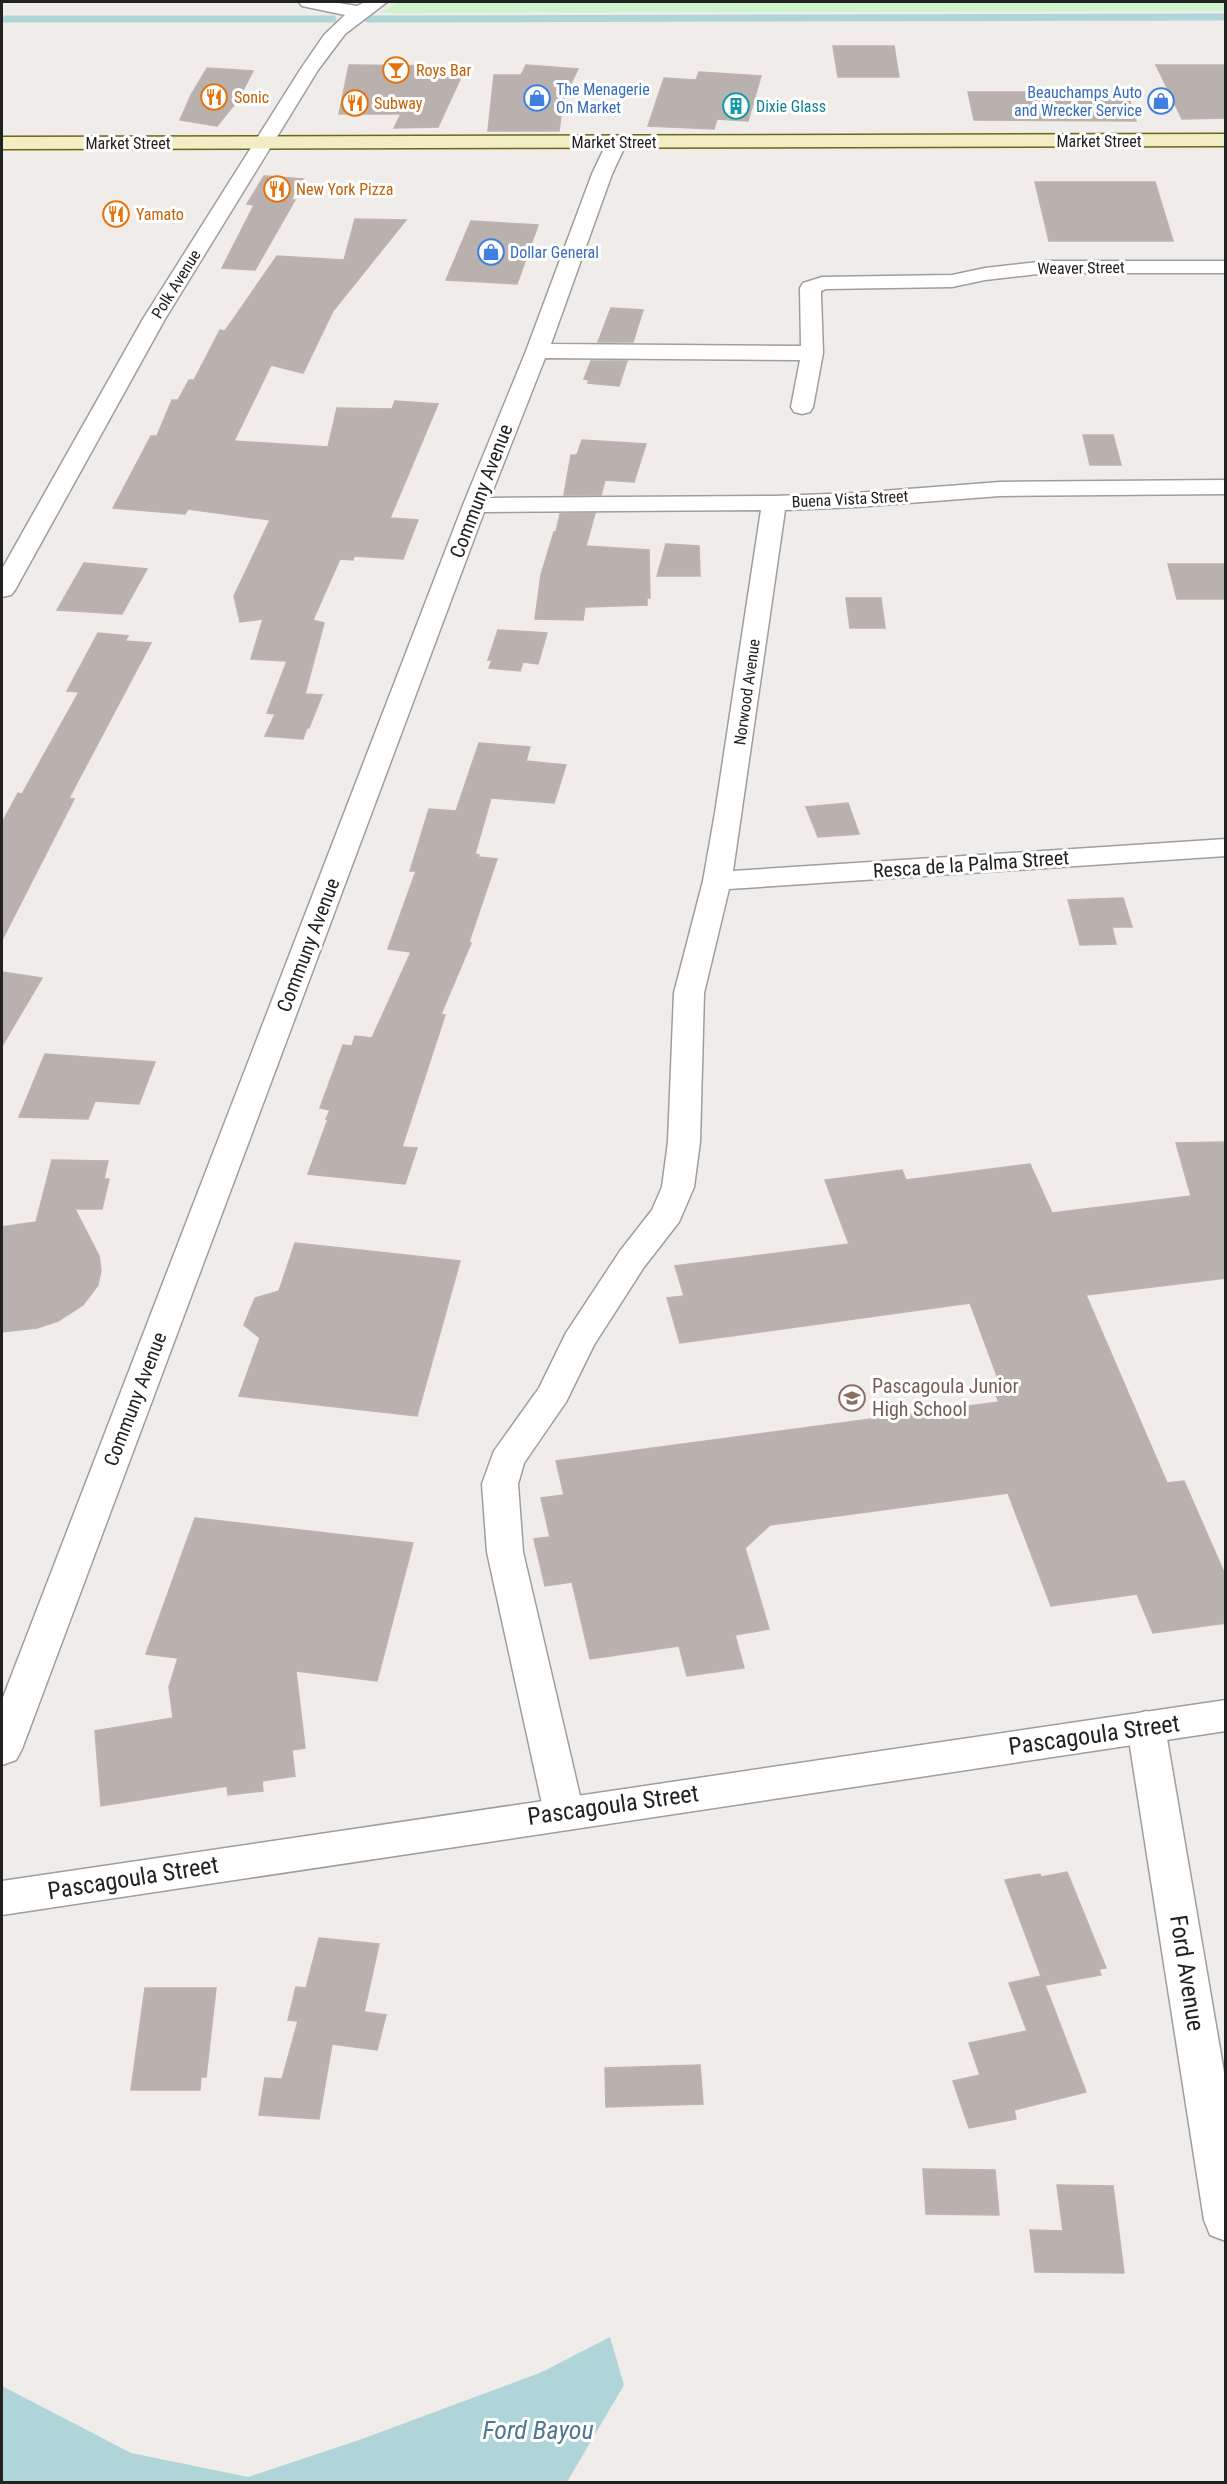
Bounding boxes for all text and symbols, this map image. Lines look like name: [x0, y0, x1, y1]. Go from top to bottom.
bar icon: Roys Bar: [381, 55, 411, 85]
place label: Roys Bar: [416, 61, 471, 80]
place label: The Menagerie On Market: [556, 80, 650, 117]
restaurant icon: Sonic: [199, 82, 229, 112]
shop icon: The Menagerie On Market: [522, 83, 552, 113]
place label: Beauchamps Auto and Wrecker Service: [1014, 83, 1142, 120]
shop icon: Beauchamps Auto and Wrecker Service: [1146, 86, 1176, 116]
place label: Sonic: [234, 88, 269, 107]
restaurant icon: Subway: [340, 88, 370, 118]
building icon: Dixie Glass: [721, 91, 751, 121]
place label: Subway: [374, 94, 423, 113]
place label: Dixie Glass: [756, 97, 826, 116]
street label: Market Street: [1056, 132, 1142, 151]
street label: Market Street: [571, 133, 657, 152]
street label: Market Street: [85, 134, 171, 153]
restaurant icon: New York Pizza: [262, 174, 292, 204]
place label: New York Pizza: [296, 180, 393, 199]
restaurant icon: Yamato: [101, 199, 131, 229]
place label: Yamato: [136, 205, 184, 224]
shop icon: Dollar General: [476, 237, 506, 267]
place label: Dollar General: [510, 243, 599, 262]
street label: Polk Avenue: [147, 246, 205, 322]
street label: Weaver Street: [1037, 258, 1125, 278]
street label: Communy Avenue: [444, 421, 518, 561]
street label: Buena Vista Street: [791, 486, 909, 512]
street label: Norwood Avenue: [730, 638, 764, 746]
street label: Resca de la Palma Street: [872, 845, 1070, 883]
street label: Communy Avenue: [271, 875, 345, 1015]
street label: Communy Avenue: [98, 1329, 172, 1469]
place label: Pascagoula Junior High School: [872, 1374, 1019, 1421]
school or university icon: Pascagoula Junior High School: [837, 1383, 867, 1413]
street label: Pascagoula Street: [1007, 1709, 1181, 1761]
street label: Pascagoula Street: [526, 1779, 700, 1831]
street label: Pascagoula Street: [46, 1851, 220, 1905]
street label: Ford Avenue: [1164, 1913, 1210, 2033]
water label: Ford Bayou: [482, 2415, 594, 2445]

